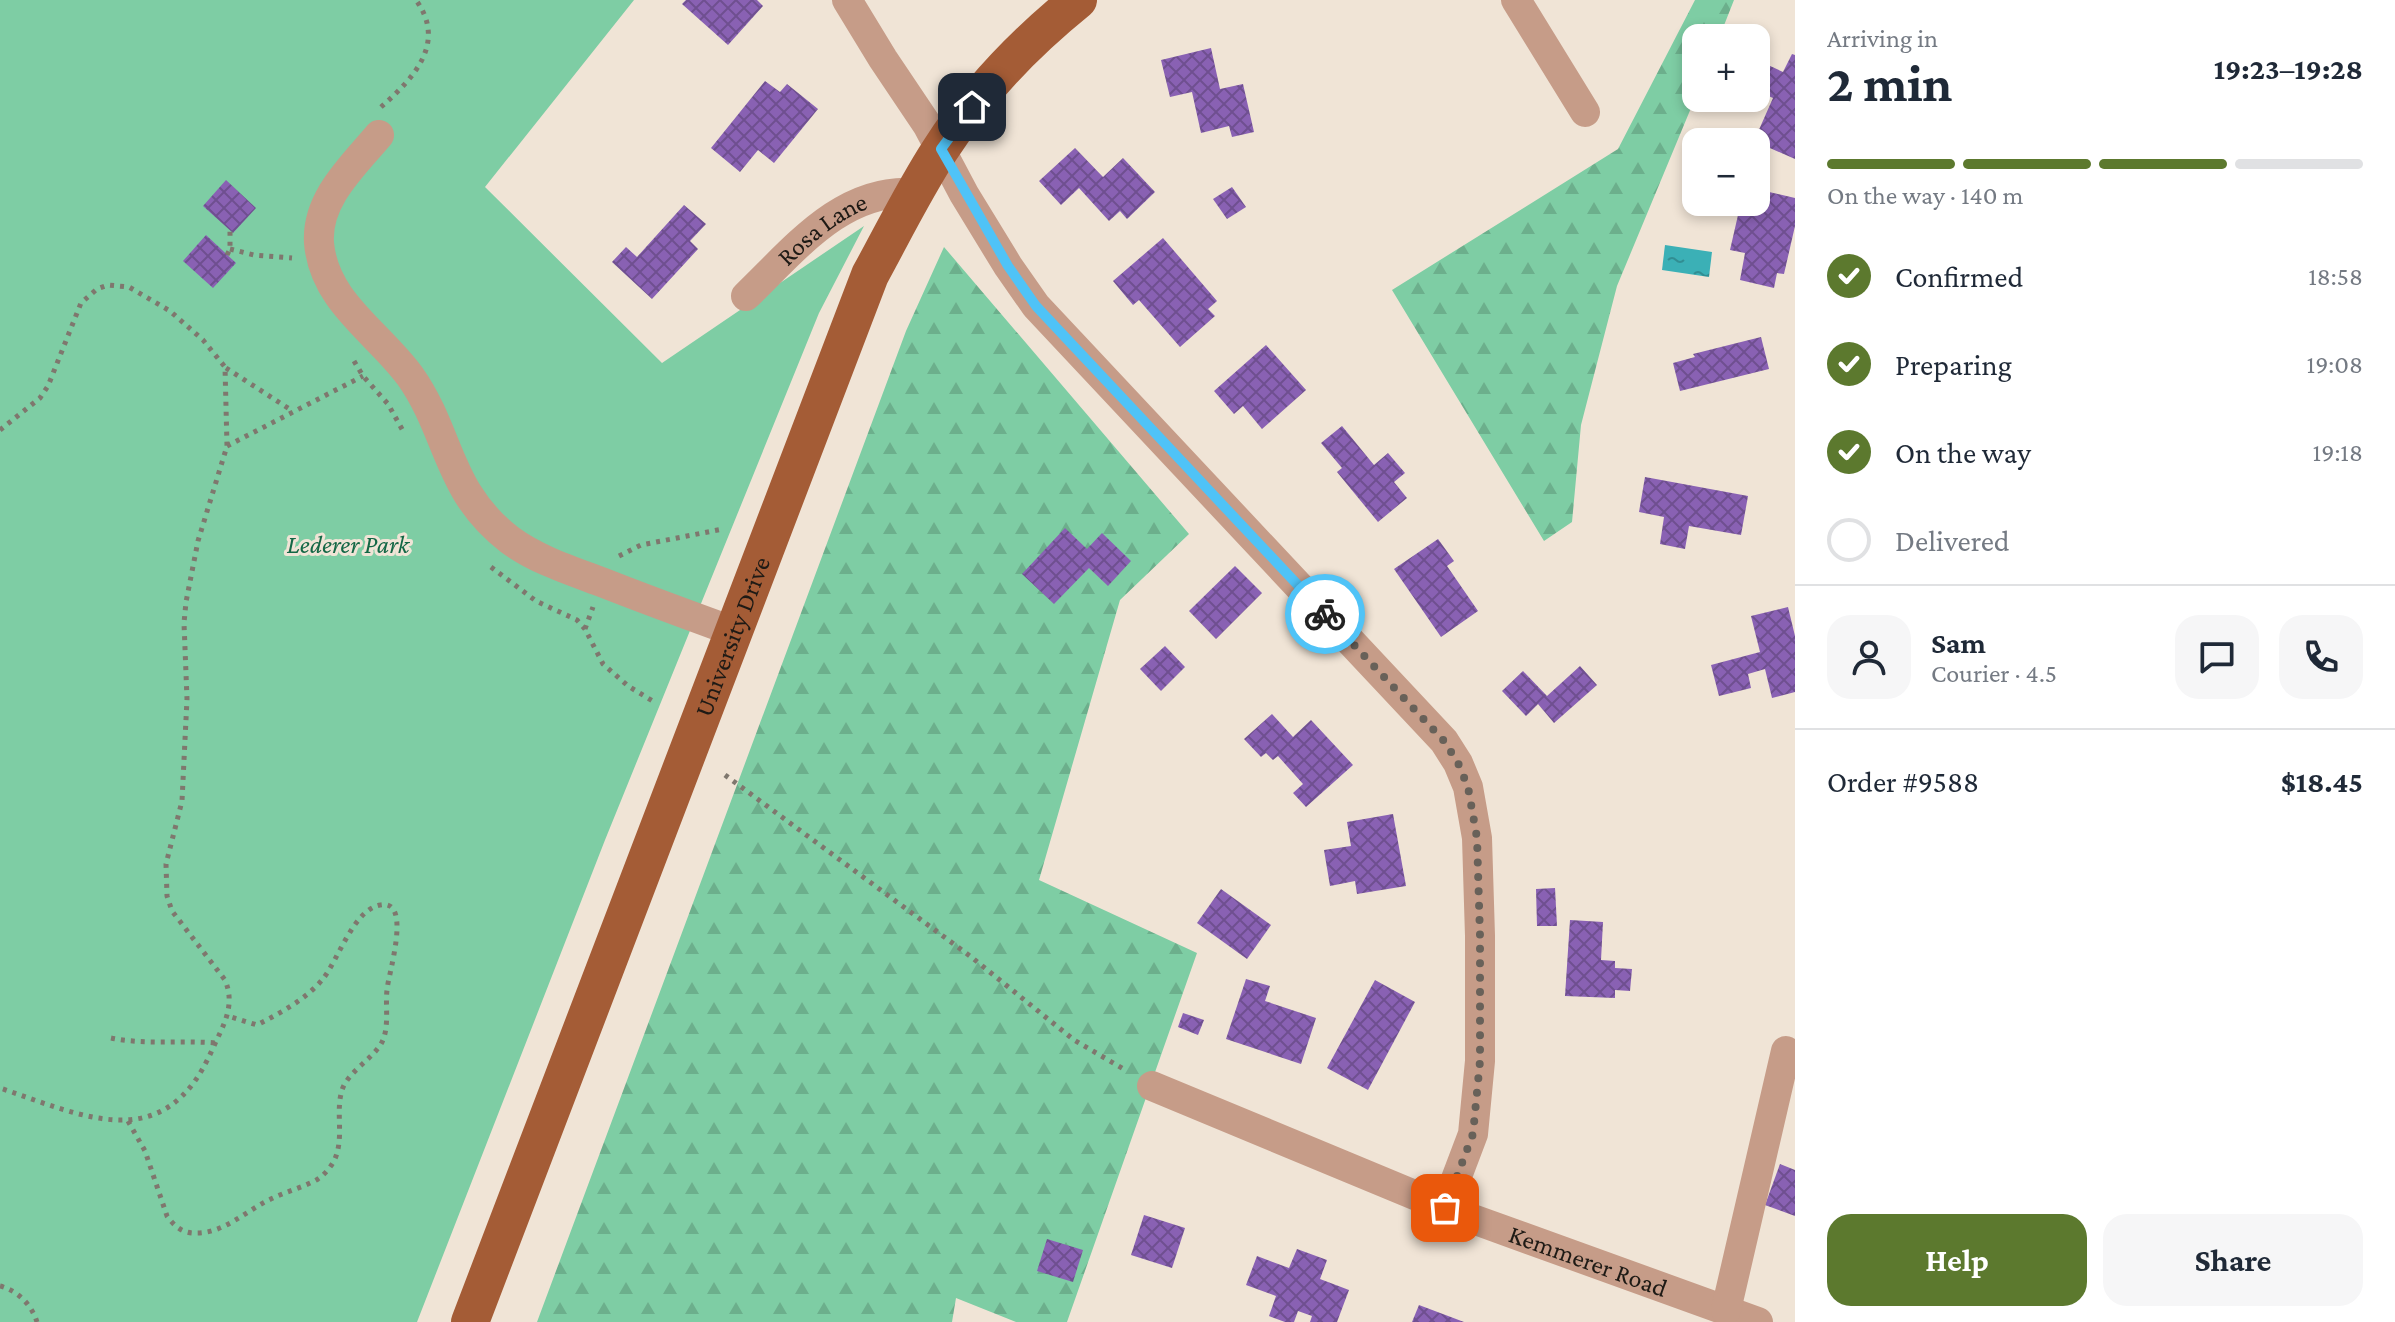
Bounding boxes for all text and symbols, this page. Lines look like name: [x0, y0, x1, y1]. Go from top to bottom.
map controls: [1682, 24, 1770, 216]
button: +: [1682, 24, 1770, 112]
text: Arriving in: [1827, 24, 1938, 53]
text: 19:23–19:28: [2214, 52, 2363, 85]
text: 2 min: [1827, 54, 1952, 112]
pin: [938, 73, 1006, 141]
icon: home: [950, 85, 994, 129]
button: −: [1682, 128, 1770, 216]
text: On the way · 140 m: [1827, 181, 2023, 210]
street label: Rosa Lane: [771, 187, 871, 271]
icon: check: [1827, 254, 1871, 298]
text: Confirmed: [1895, 260, 2023, 293]
text: 18:58: [2308, 262, 2363, 291]
icon: check: [1827, 342, 1871, 386]
text: Preparing: [1895, 348, 2012, 381]
text: 19:08: [2307, 350, 2363, 379]
icon: check: [1827, 430, 1871, 474]
text: On the way: [1895, 436, 2031, 469]
text: 19:18: [2313, 438, 2363, 467]
text: Delivered: [1895, 524, 2010, 557]
park label: Lederer Park: [287, 530, 411, 559]
street label: University Drive: [688, 552, 776, 720]
courier: [1285, 574, 1365, 654]
icon: bike: [1303, 592, 1347, 636]
button: person: [1827, 615, 1911, 699]
button: chat: [2175, 615, 2259, 699]
button: phone: [2279, 615, 2363, 699]
text: Sam: [1931, 626, 1986, 659]
text: Courier · 4.5: [1931, 659, 2057, 688]
text: Order #9588: [1827, 765, 1979, 798]
text: $18.45: [2281, 765, 2363, 798]
pin: [1411, 1174, 1479, 1242]
icon: bag: [1423, 1186, 1467, 1230]
button: Help: [1827, 1214, 2087, 1306]
button: Share: [2103, 1214, 2363, 1306]
street label: Kemmerer Road: [1505, 1219, 1672, 1303]

